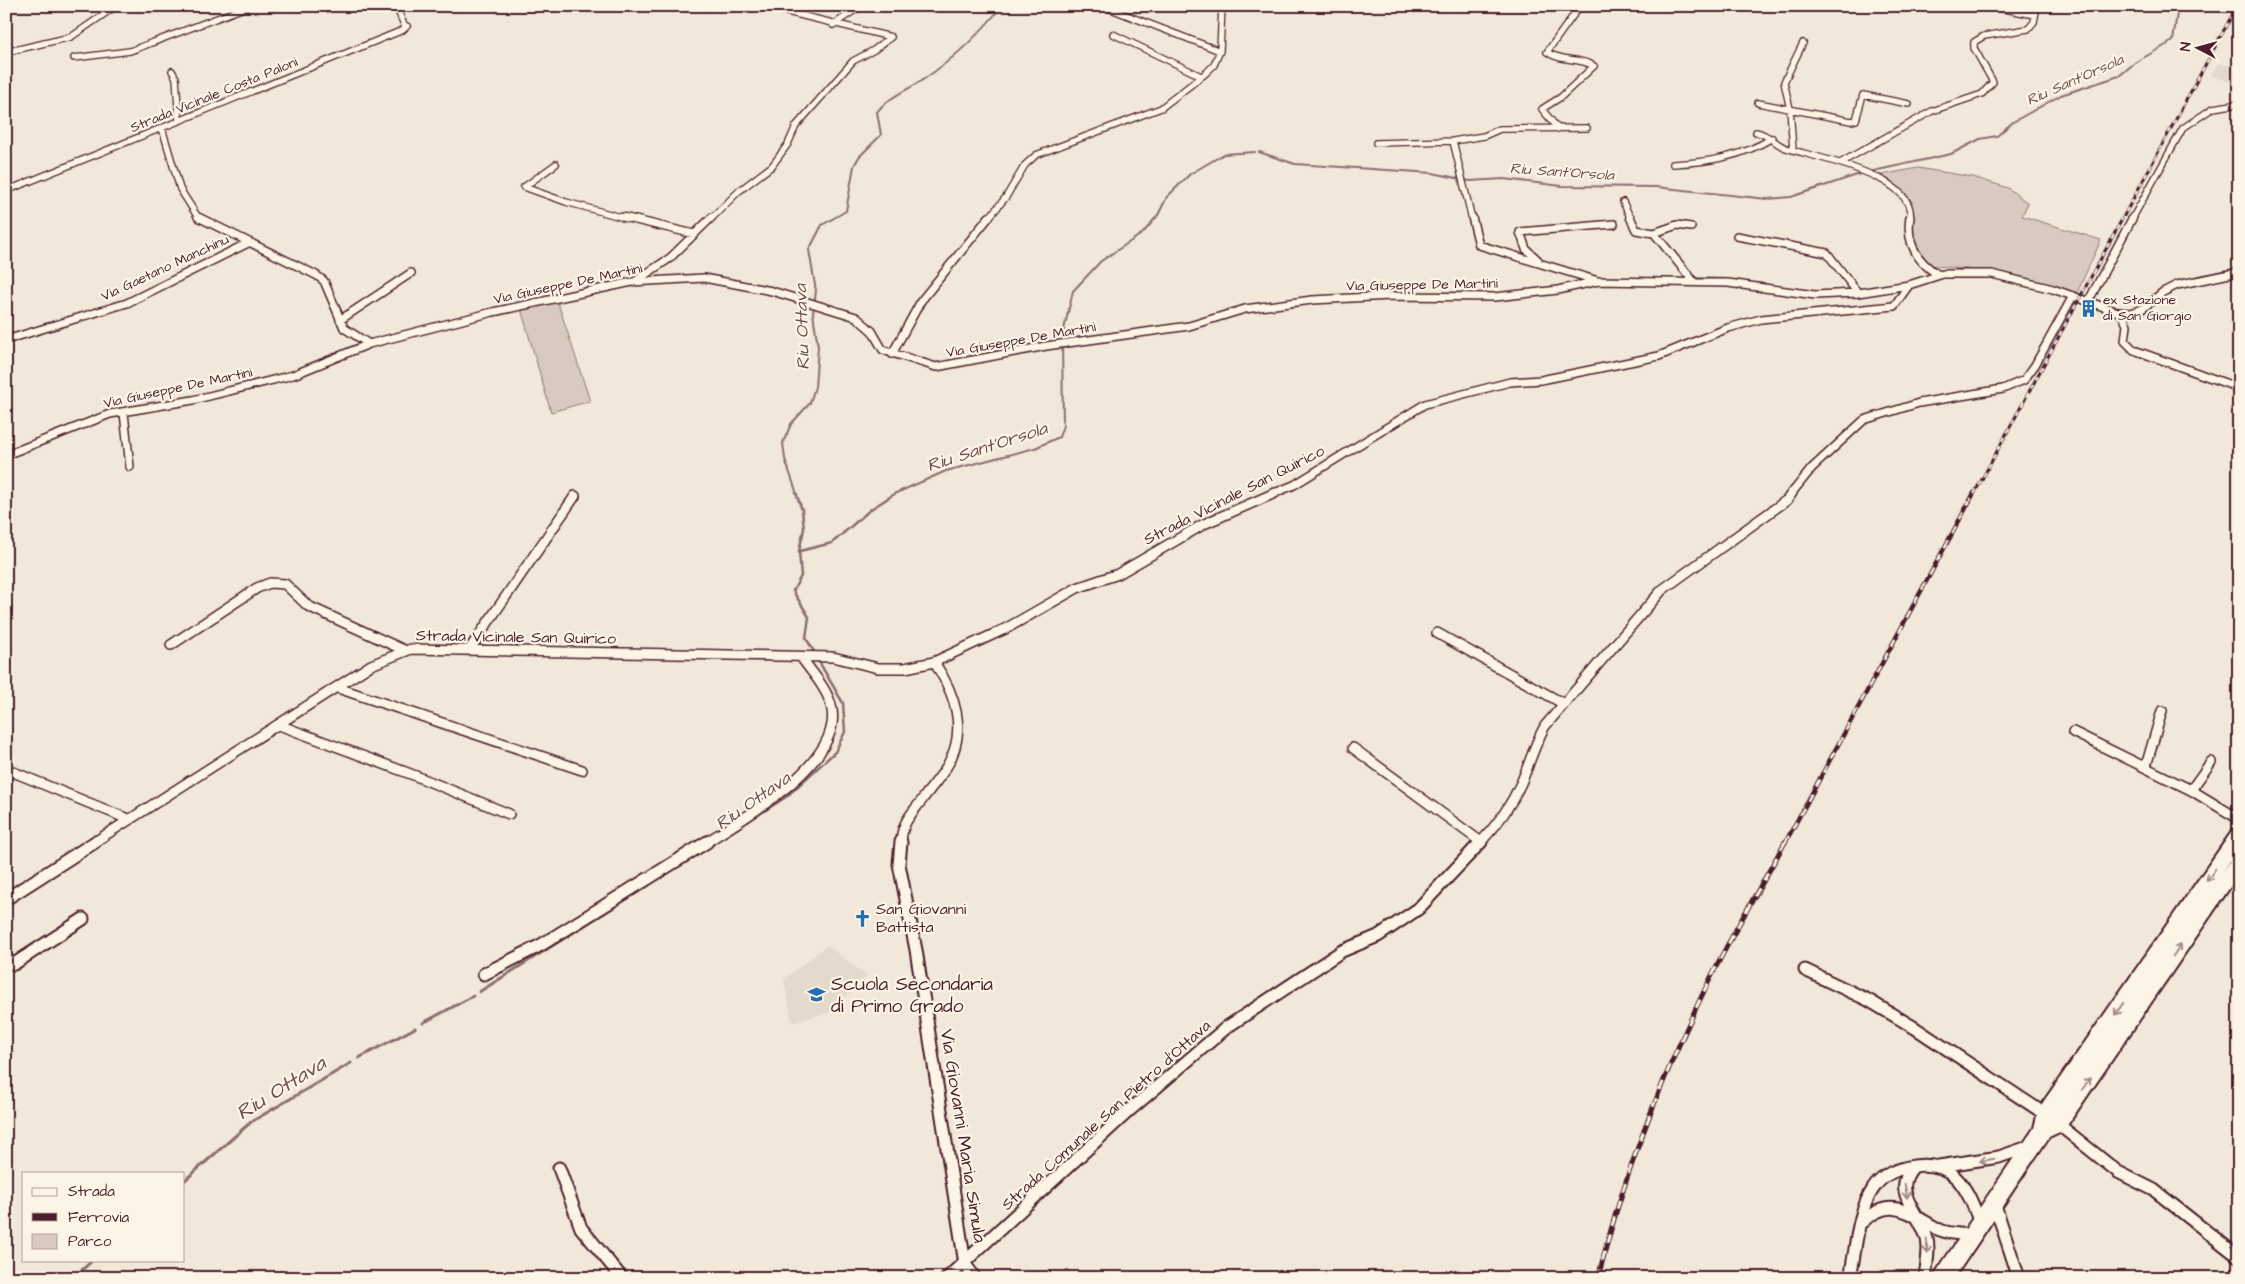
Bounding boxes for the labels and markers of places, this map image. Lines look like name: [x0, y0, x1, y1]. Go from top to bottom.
place label: ex Stazione di San Giorgio: [2103, 290, 2191, 326]
building icon: ex Stazione di San Giorgio: [2079, 298, 2099, 318]
place label: San Giovanni Battista: [876, 898, 967, 938]
church icon: San Giovanni Battista: [852, 908, 872, 928]
place label: Scuola Secondaria di Primo Grado: [831, 971, 993, 1020]
school or university icon: Scuola Secondaria di Primo Grado: [807, 985, 827, 1005]

